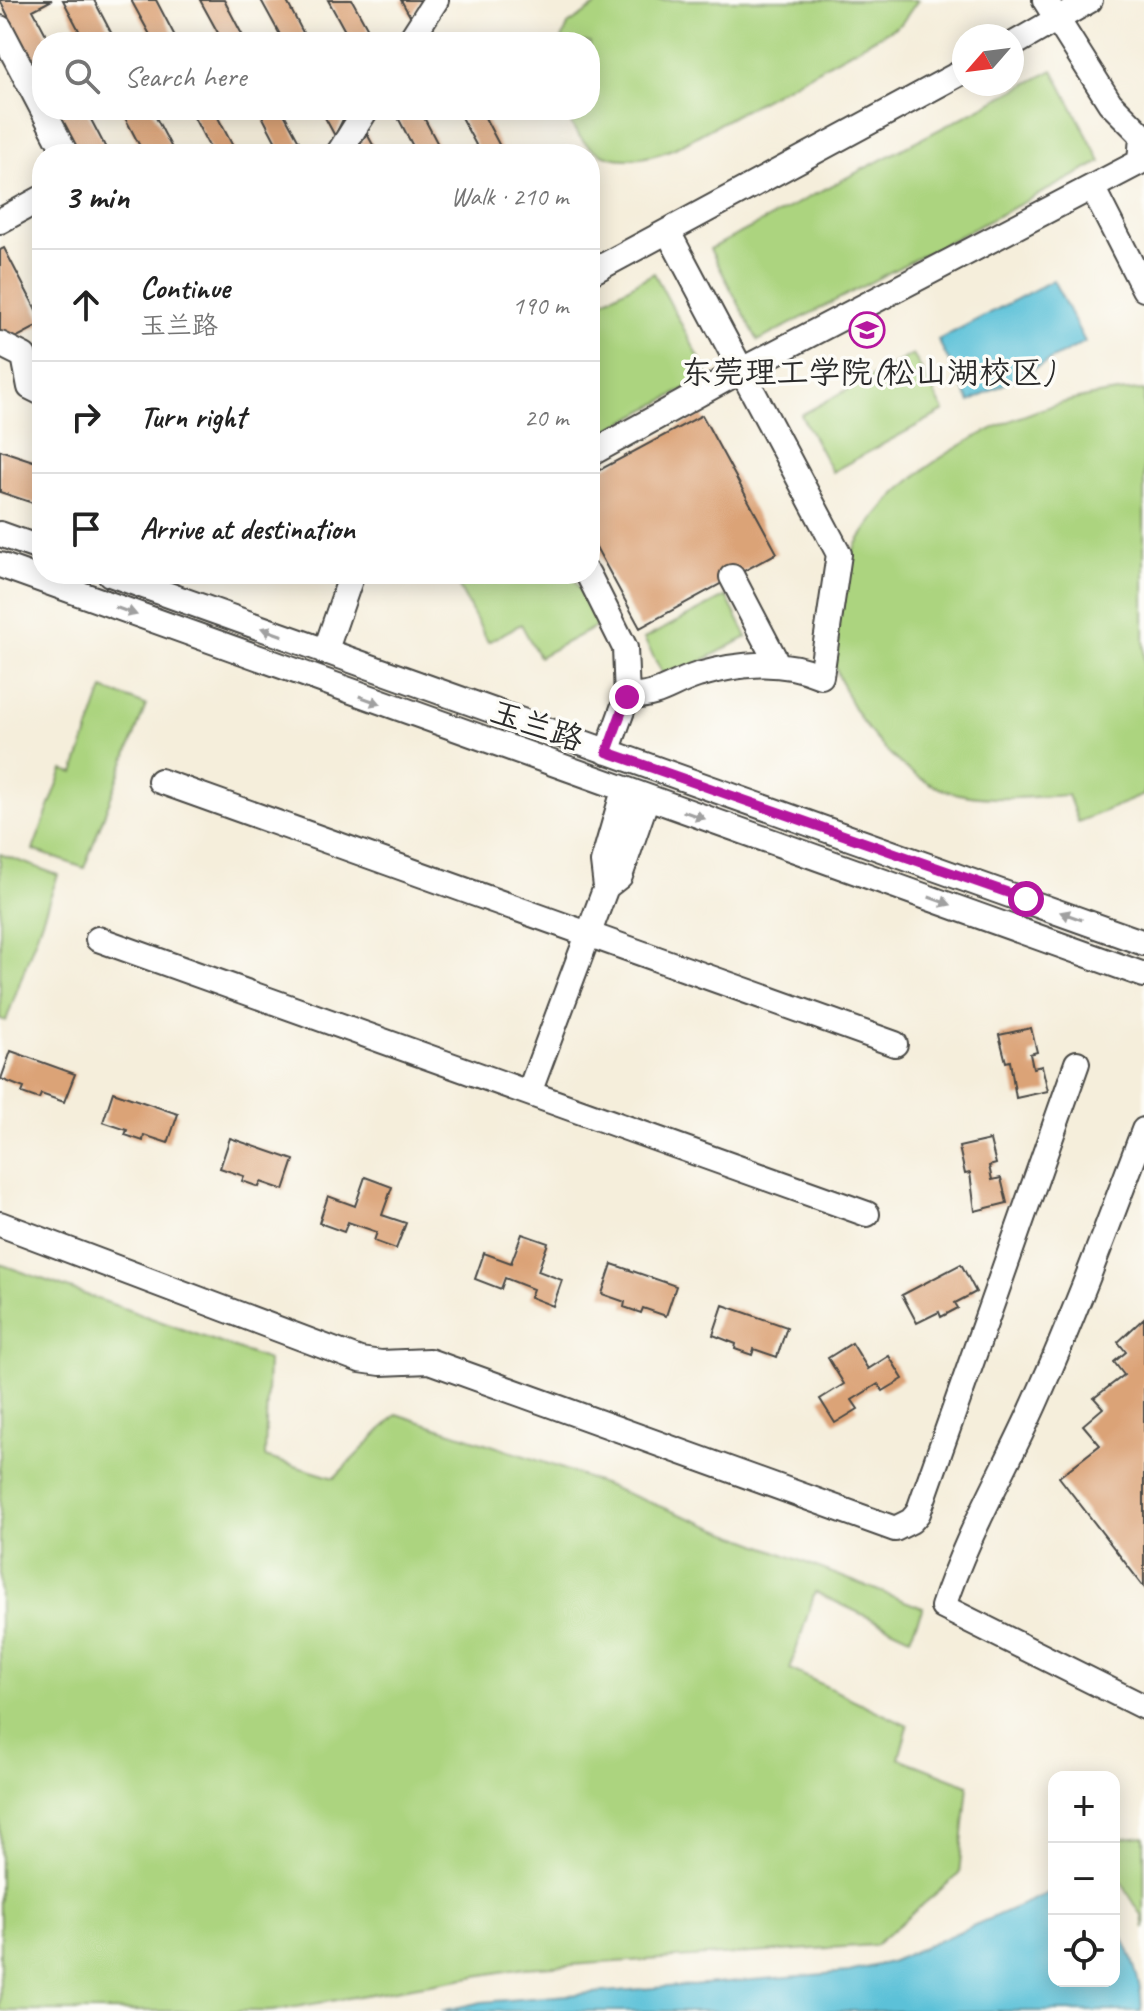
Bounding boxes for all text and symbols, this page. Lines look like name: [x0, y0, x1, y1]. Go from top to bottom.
north arrow: [952, 24, 1024, 96]
search box: [32, 32, 600, 120]
icon: search: [60, 54, 104, 98]
text: Search here: [124, 57, 246, 95]
text: 3 min: [64, 175, 129, 218]
text: Walk · 210 m: [451, 180, 568, 213]
text: Continue: [140, 269, 230, 307]
icon: ahead: [64, 283, 108, 327]
text: 190 m: [512, 289, 568, 322]
text: 玉兰路: [140, 309, 218, 342]
school or university icon: 东莞理工学院(松山湖校区): [848, 311, 886, 349]
place label: 东莞理工学院(松山湖校区): [680, 352, 1055, 393]
icon: right: [64, 395, 108, 439]
text: Turn right: [140, 398, 245, 436]
text: 20 m: [524, 401, 568, 434]
icon: arrive: [64, 507, 108, 551]
text: Arrive at destination: [140, 510, 355, 548]
one-way arrow: [114, 605, 138, 618]
one-way arrow: [259, 626, 283, 638]
route end: [609, 679, 645, 715]
street label: 玉兰路: [485, 690, 589, 760]
one-way arrow: [358, 694, 382, 707]
one-way arrow: [683, 809, 707, 822]
route start: [1008, 881, 1044, 917]
one-way arrow: [928, 896, 952, 908]
one-way arrow: [1059, 909, 1083, 922]
map controls: [1048, 1771, 1120, 1987]
button: +: [1048, 1771, 1120, 1843]
button: −: [1048, 1843, 1120, 1915]
button: locate: [1048, 1915, 1120, 1987]

